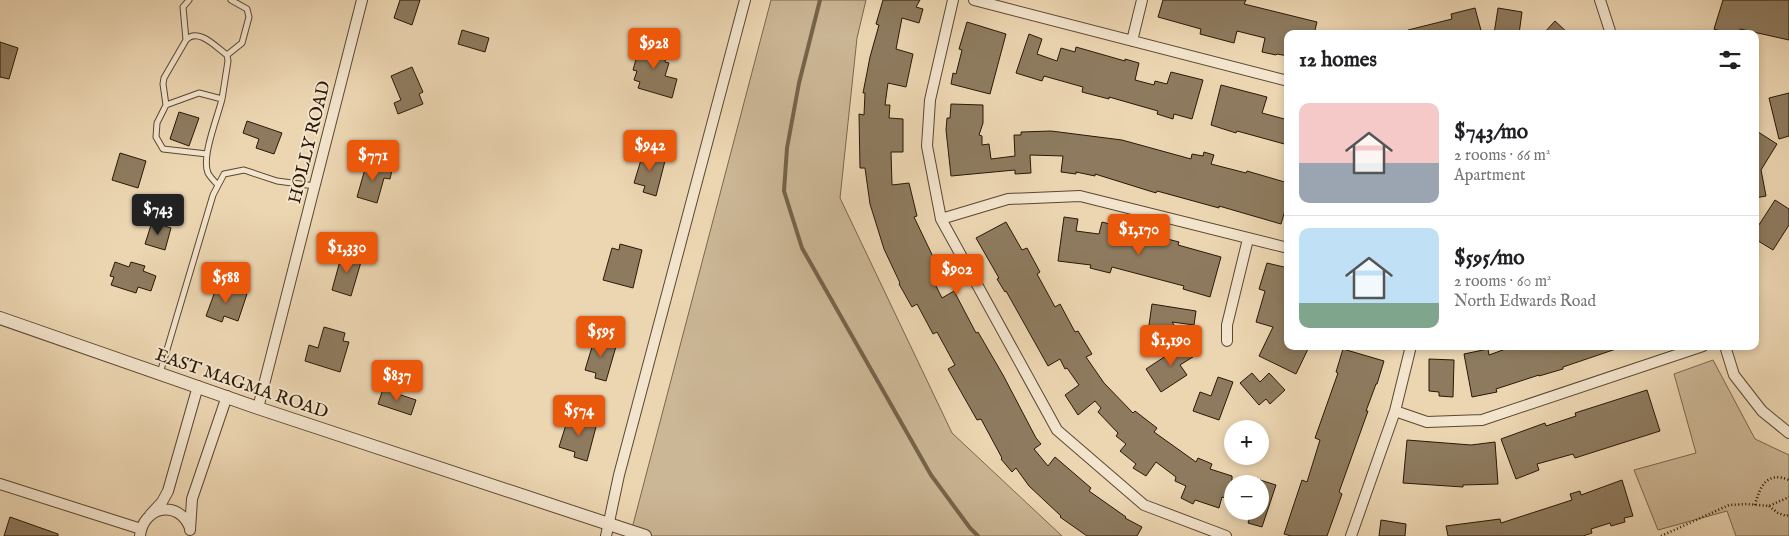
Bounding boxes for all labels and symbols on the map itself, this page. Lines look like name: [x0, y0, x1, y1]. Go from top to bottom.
pin: $928: [624, 28, 684, 70]
street label: HOLLY ROAD: [284, 79, 337, 206]
pin: $942: [620, 130, 680, 172]
pin: $771: [343, 140, 403, 182]
pin: $743: [128, 194, 188, 236]
pin: $1,170: [1098, 214, 1180, 256]
pin: $1,330: [306, 232, 388, 274]
pin: $902: [927, 254, 987, 296]
pin: $588: [196, 262, 256, 304]
pin: $595: [571, 316, 631, 358]
pin: $1,190: [1130, 324, 1212, 367]
street label: EAST MAGMA ROAD: [152, 344, 331, 425]
pin: $837: [367, 360, 427, 402]
pin: $574: [549, 394, 609, 437]

